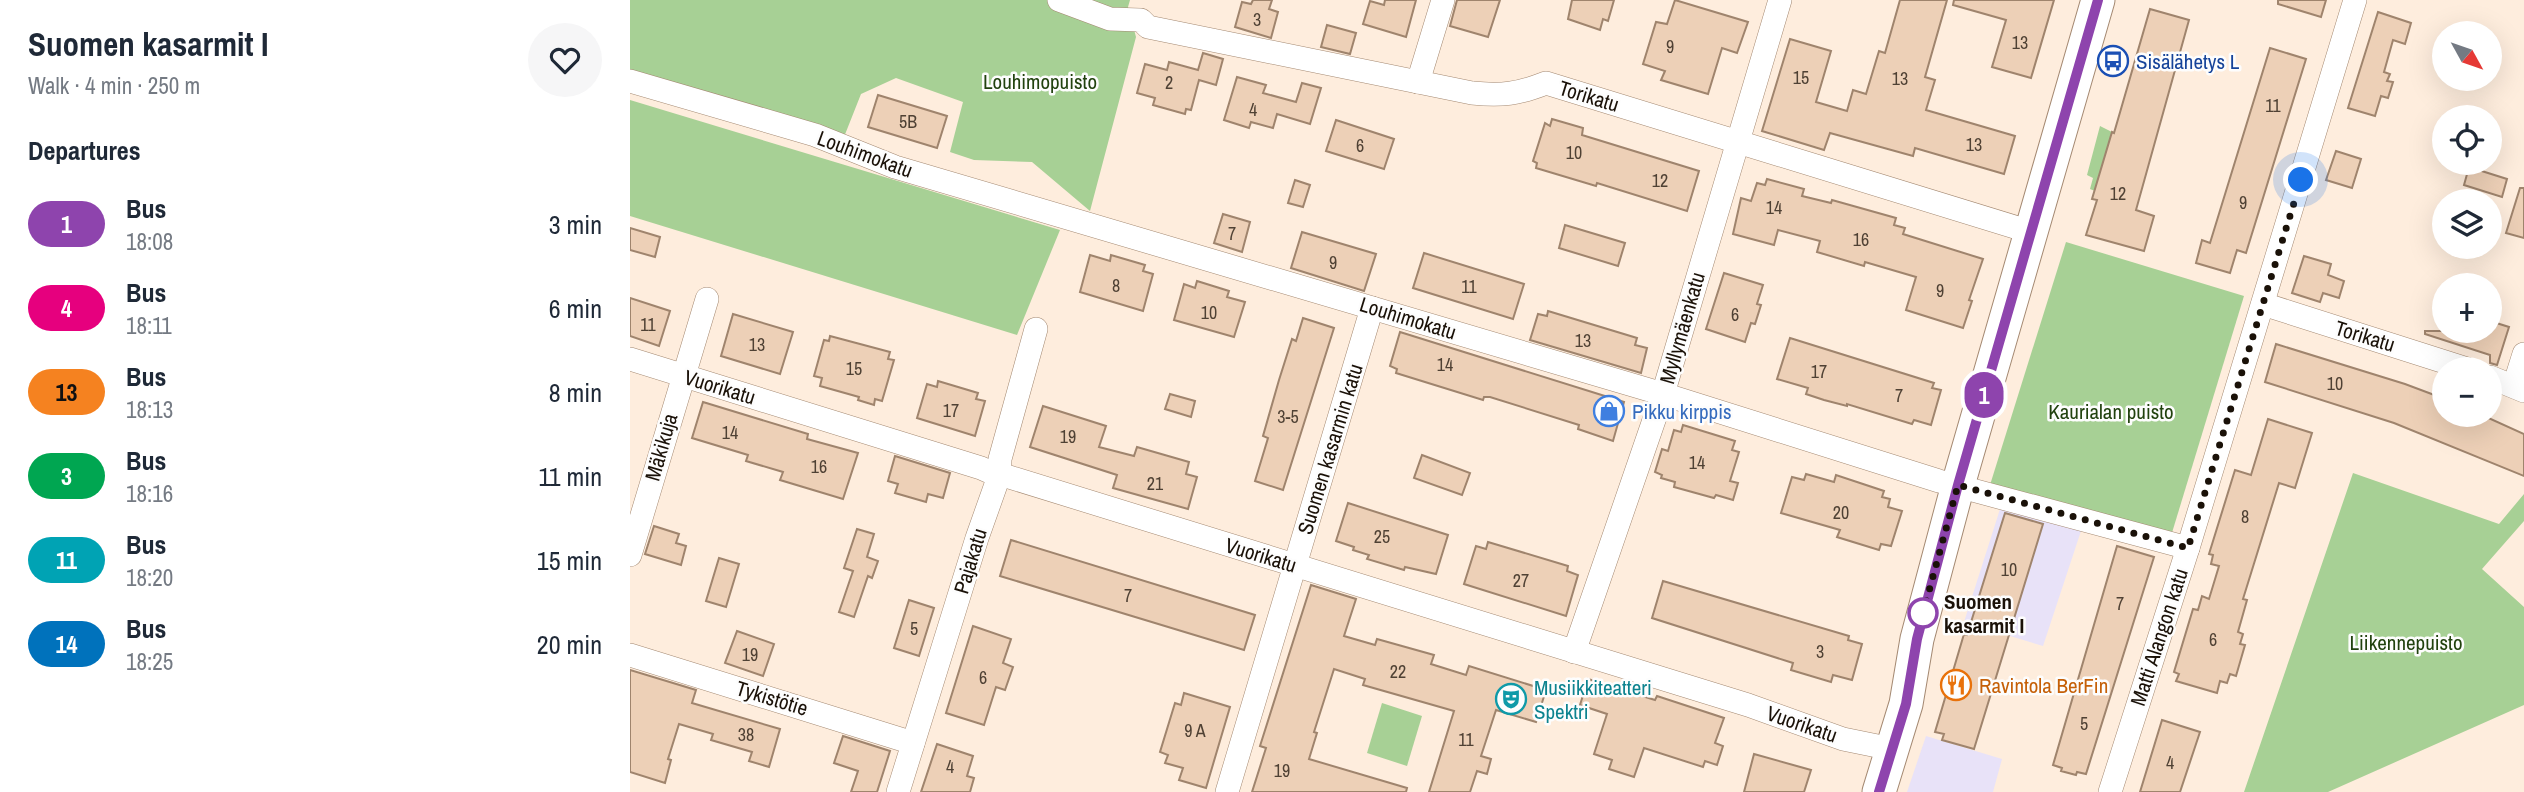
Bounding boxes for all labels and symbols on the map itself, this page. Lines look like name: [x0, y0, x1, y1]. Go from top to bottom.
house number: 3: [1253, 7, 1261, 32]
north arrow: [2432, 21, 2502, 91]
house number: 13: [2012, 30, 2028, 55]
house number: 9: [1666, 34, 1674, 59]
bus stop icon: Sisälähetys L: [2096, 44, 2130, 78]
place label: Sisälähetys L: [2136, 47, 2240, 76]
house number: 15: [1793, 65, 1809, 90]
house number: 13: [1892, 66, 1908, 91]
park label: Louhimopuisto: [983, 67, 1097, 96]
house number: 2: [1165, 70, 1173, 95]
street label: Torikatu: [1555, 73, 1623, 119]
house number: 11: [2265, 93, 2281, 118]
house number: 4: [1249, 97, 1257, 122]
house number: 5B: [899, 109, 917, 134]
street label: Louhimokatu: [813, 123, 917, 185]
house number: 13: [1966, 132, 1982, 157]
house number: 6: [1356, 133, 1364, 158]
house number: 10: [1566, 140, 1582, 165]
your location: [2283, 162, 2318, 197]
house number: 12: [1652, 168, 1668, 193]
house number: 12: [2110, 181, 2126, 206]
house number: 9: [2239, 190, 2247, 215]
house number: 14: [1766, 195, 1782, 220]
house number: 7: [1228, 221, 1236, 246]
house number: 16: [1853, 227, 1869, 252]
house number: 9: [1329, 250, 1337, 275]
street label: Myllymäenkatu: [1652, 269, 1712, 387]
house number: 8: [1112, 273, 1120, 298]
house number: 11: [1461, 274, 1477, 299]
house number: 9: [1936, 278, 1944, 303]
street label: Louhimokatu: [1356, 290, 1460, 346]
house number: 10: [1201, 300, 1217, 325]
house number: 6: [1731, 302, 1739, 327]
house number: 11: [640, 312, 656, 337]
street label: Torikatu: [2331, 313, 2399, 359]
house number: 13: [1575, 328, 1591, 353]
house number: 13: [749, 332, 765, 357]
house number: 14: [1437, 352, 1453, 377]
house number: 15: [846, 356, 862, 381]
house number: 17: [1811, 359, 1827, 384]
street label: Suomen kasarmin katu: [1290, 360, 1370, 538]
street label: Vuorikatu: [681, 362, 759, 412]
house number: 10: [2327, 371, 2343, 396]
line badge: 1: [1961, 372, 2007, 418]
house number: 7: [1895, 383, 1903, 408]
shop icon: Pikku kirppis: [1592, 394, 1626, 428]
place label: Pikku kirppis: [1632, 397, 1732, 426]
park label: Kaurialan puisto: [2048, 397, 2174, 426]
house number: 17: [943, 398, 959, 423]
house number: 3-5: [1277, 404, 1299, 429]
street label: Mäkikuja: [638, 409, 685, 484]
house number: 14: [722, 420, 738, 445]
house number: 19: [1060, 424, 1076, 449]
house number: 14: [1689, 450, 1705, 475]
house number: 16: [811, 454, 827, 479]
house number: 21: [1147, 471, 1164, 496]
house number: 20: [1833, 500, 1849, 525]
house number: 8: [2241, 504, 2249, 529]
house number: 25: [1374, 524, 1390, 549]
street label: Pajakatu: [946, 525, 994, 597]
street label: Vuorikatu: [1222, 530, 1300, 580]
house number: 10: [2001, 557, 2017, 582]
street label: Matti Alangon katu: [2123, 565, 2195, 709]
house number: 27: [1513, 568, 1529, 593]
house number: 7: [1124, 583, 1132, 608]
place label: Suomen kasarmit I: [1944, 587, 2024, 640]
house number: 7: [2116, 591, 2124, 616]
marker: Suomen kasarmit I: [1908, 598, 1938, 628]
house number: 5: [910, 616, 918, 641]
house number: 6: [2209, 627, 2217, 652]
park label: Liikennepuisto: [2350, 628, 2462, 657]
house number: 3: [1816, 639, 1824, 664]
house number: 19: [742, 642, 758, 667]
house number: 22: [1390, 659, 1406, 684]
house number: 6: [979, 665, 987, 690]
restaurant icon: Ravintola BerFin: [1939, 668, 1973, 702]
place label: Ravintola BerFin: [1979, 671, 2108, 700]
street label: Tykistötie: [733, 673, 811, 723]
place label: Musiikkiteatteri Spektri: [1534, 673, 1652, 726]
theatre icon: Musiikkiteatteri Spektri: [1494, 682, 1528, 716]
street label: Vuorikatu: [1763, 698, 1841, 750]
house number: 5: [2080, 711, 2088, 736]
house number: 9 A: [1184, 718, 1206, 743]
house number: 38: [738, 722, 754, 747]
house number: 11: [1458, 727, 1474, 752]
house number: 4: [2166, 750, 2174, 775]
house number: 4: [946, 754, 954, 779]
house number: 19: [1274, 758, 1290, 783]

